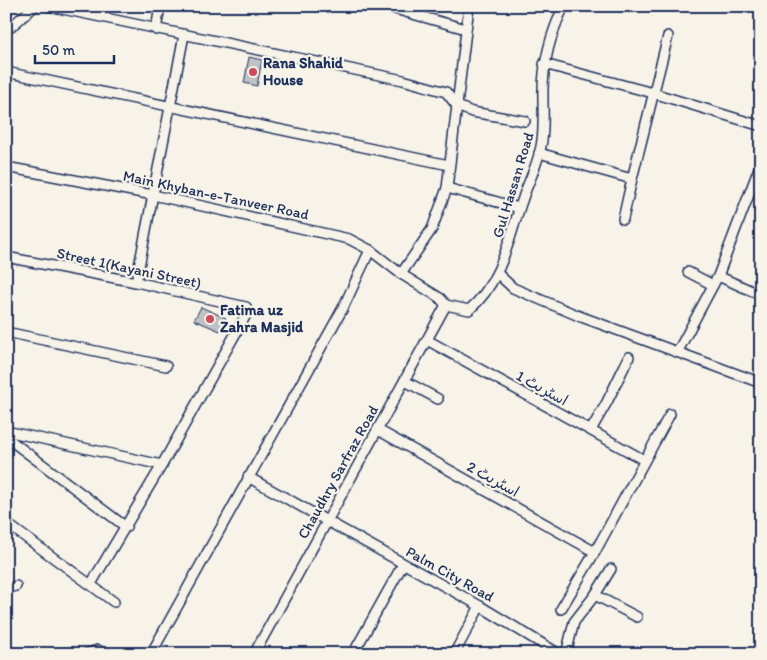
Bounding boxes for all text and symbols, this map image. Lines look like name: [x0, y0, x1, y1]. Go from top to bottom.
scale bar: [35, 32, 114, 64]
text: 50 m: [42, 41, 75, 59]
place label: Rana Shahid House: [263, 54, 344, 89]
marker: Rana Shahid House: [247, 66, 259, 78]
street label: Gul Hassan Road: [488, 130, 538, 240]
street label: Main Khyban-e-Tanveer Road: [121, 166, 311, 224]
street label: Street 1(Kayani Street): [55, 244, 203, 292]
place label: Fatima uz Zahra Masjid: [220, 301, 304, 337]
marker: Fatima uz Zahra Masjid: [204, 313, 216, 325]
street label: اسٹریٹ 1: [513, 367, 571, 409]
street label: Chaudhry Sarfraz Road: [294, 401, 383, 542]
street label: اسٹریٹ 2: [464, 457, 522, 501]
street label: Palm City Road: [403, 542, 497, 606]

